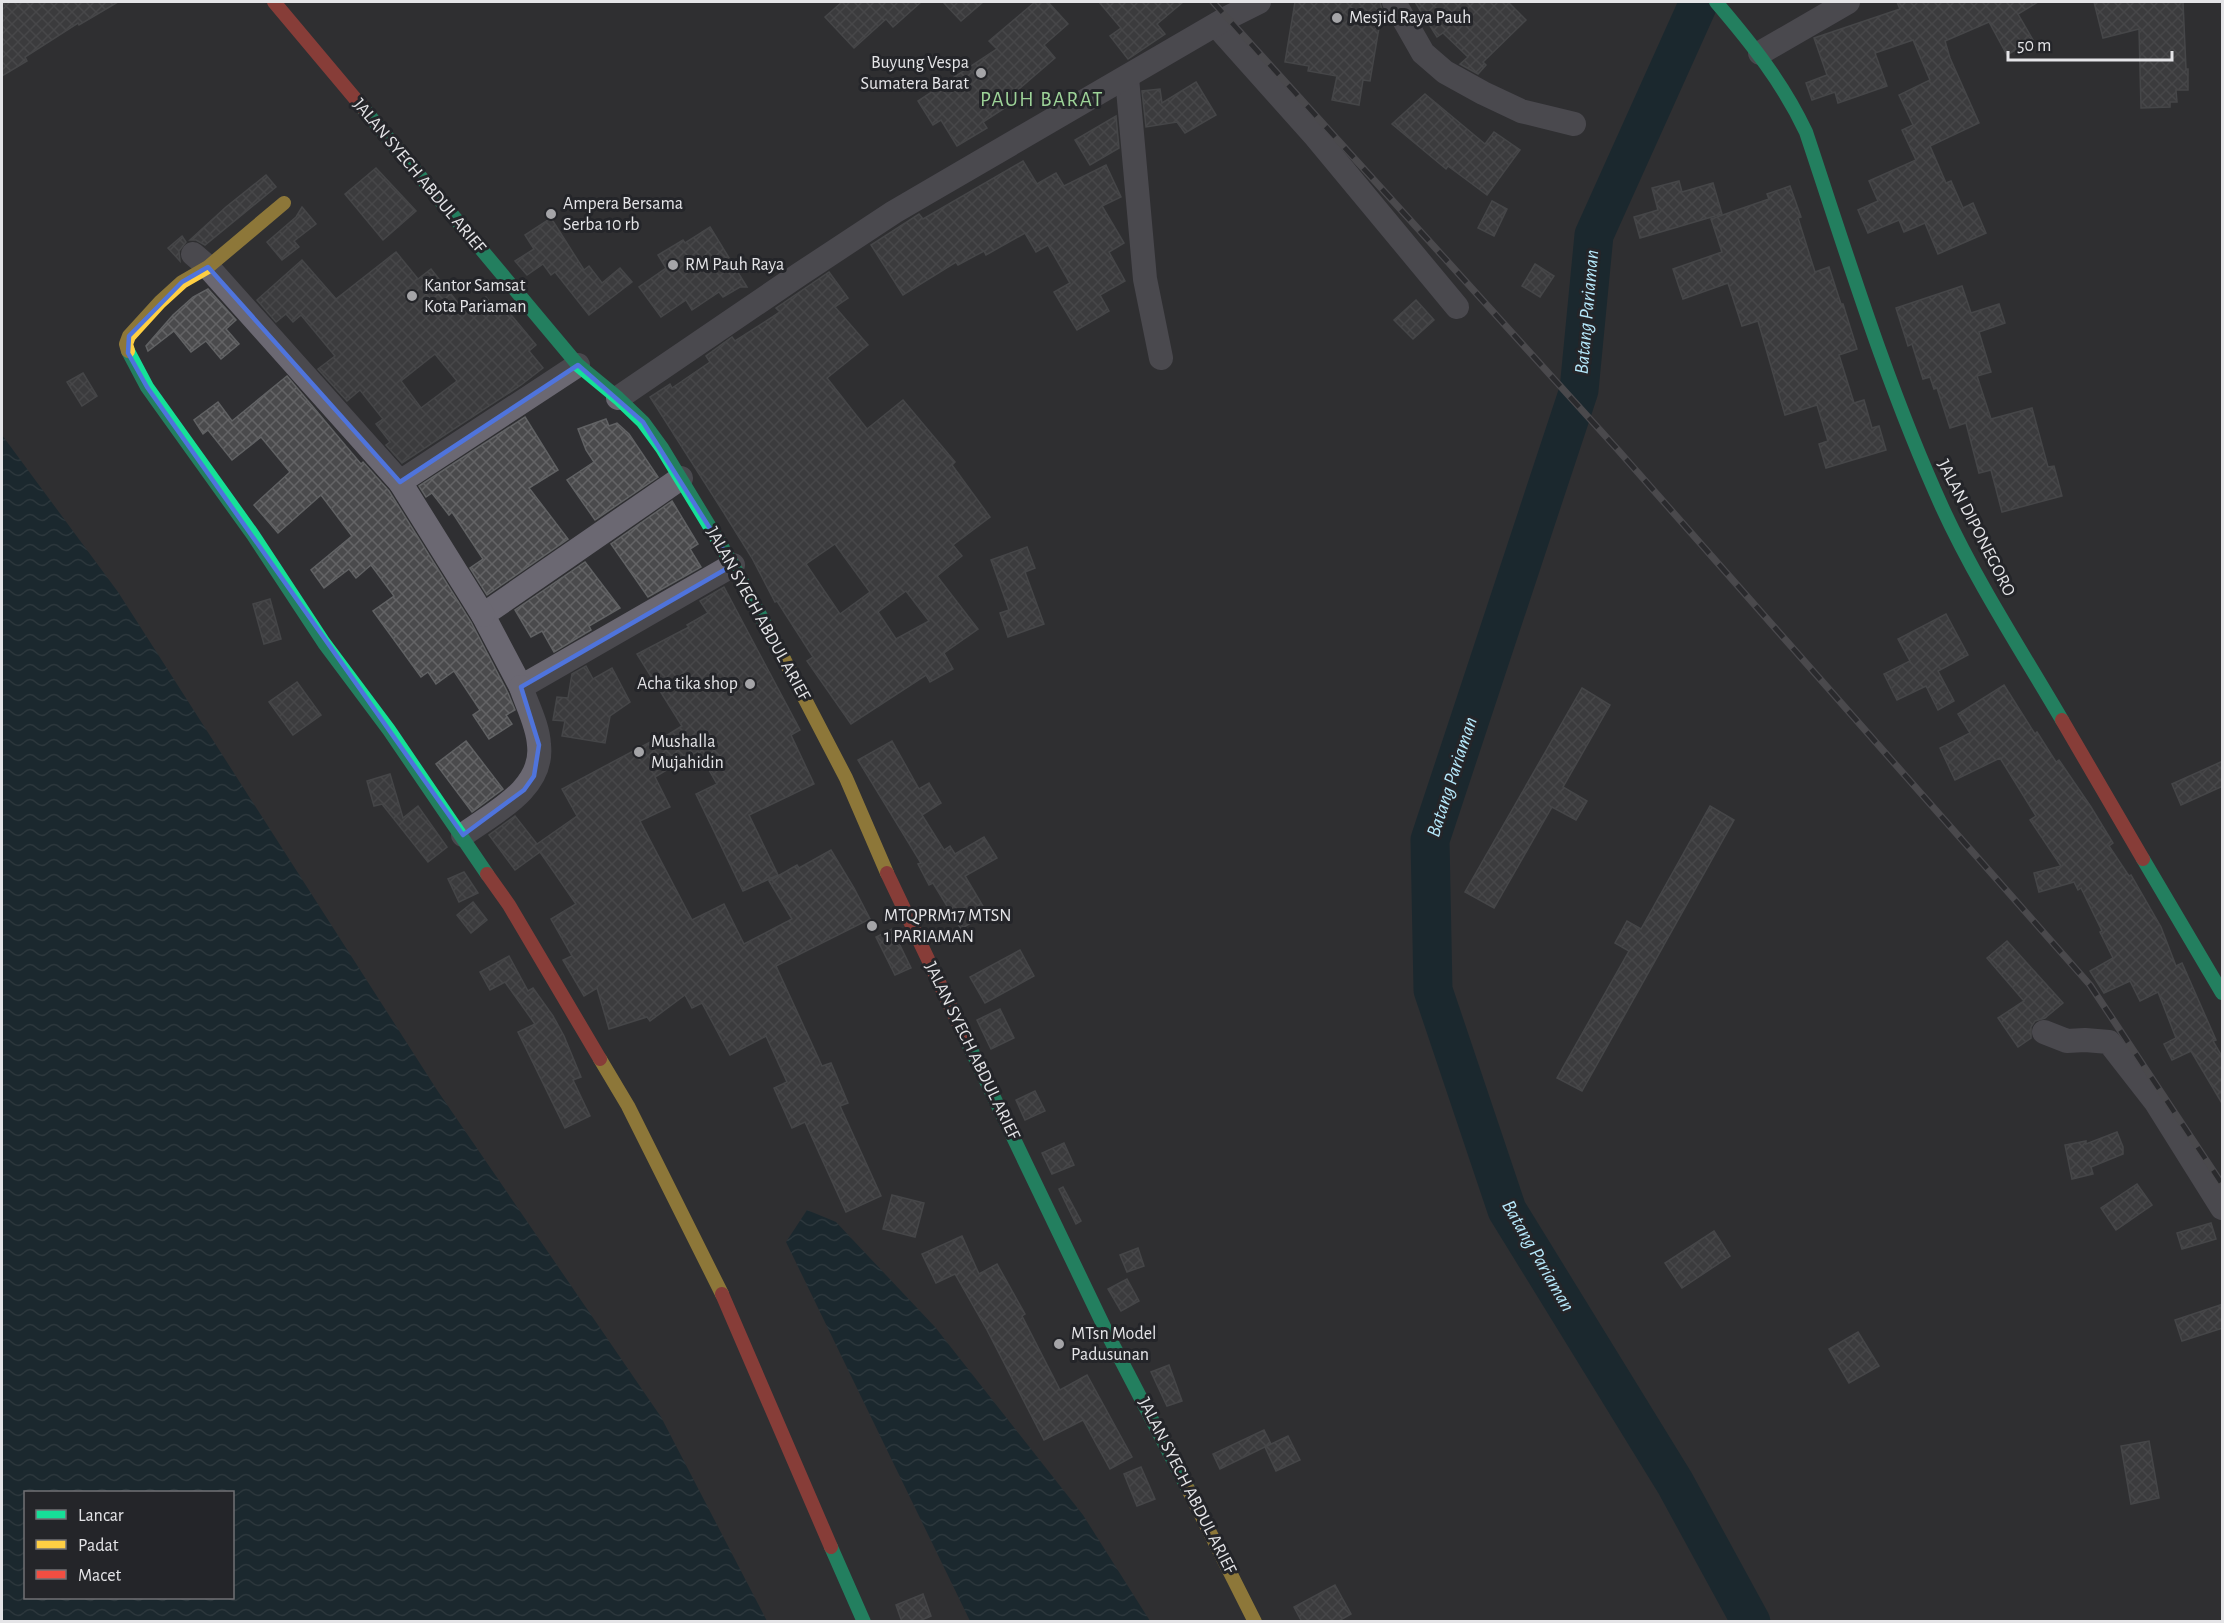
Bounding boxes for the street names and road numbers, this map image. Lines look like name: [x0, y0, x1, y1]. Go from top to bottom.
street label: JALAN SYECH ABDUL ARIEF: [349, 95, 489, 257]
street label: JALAN DIPONEGORO: [1934, 457, 2018, 599]
street label: JALAN SYECH ABDUL ARIEF: [703, 524, 813, 704]
street label: JALAN SYECH ABDUL ARIEF: [921, 959, 1023, 1143]
street label: JALAN SYECH ABDUL ARIEF: [1135, 1395, 1239, 1577]

